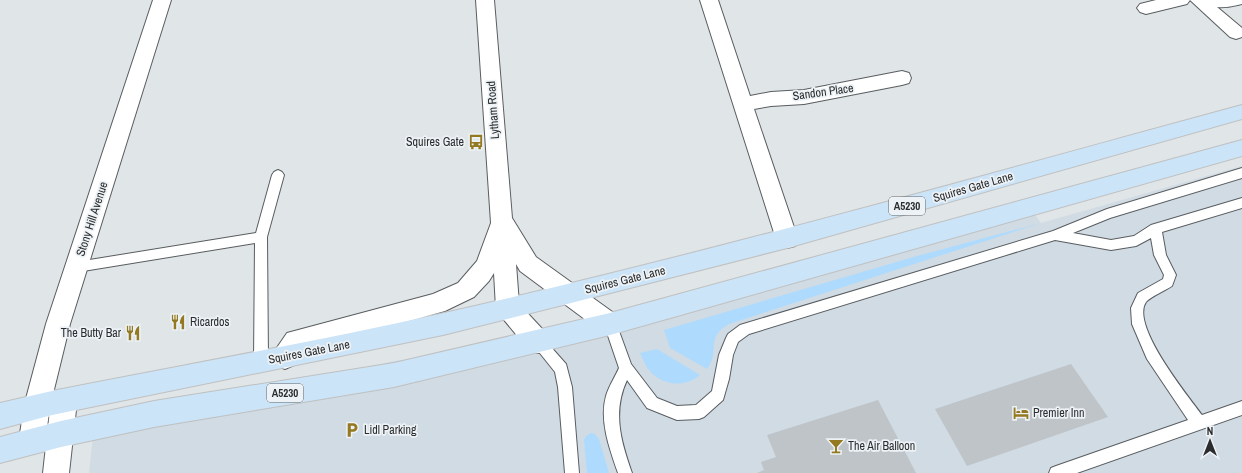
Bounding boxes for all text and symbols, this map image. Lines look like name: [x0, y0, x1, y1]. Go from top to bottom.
street label: Lytham Road: [483, 80, 503, 140]
street label: Sandon Place: [792, 80, 854, 104]
bus stop icon: Squires Gate: [467, 133, 485, 151]
place label: Squires Gate: [406, 134, 464, 150]
street label: Squires Gate Lane: [931, 168, 1015, 206]
street label: Stony Hill Avenue: [72, 180, 112, 258]
road number: A5230: [889, 197, 925, 215]
street label: Squires Gate Lane: [583, 262, 667, 298]
restaurant icon: Ricardos: [169, 313, 187, 331]
place label: Ricardos: [190, 314, 229, 330]
restaurant icon: The Butty Bar: [124, 324, 142, 342]
place label: The Butty Bar: [61, 325, 122, 341]
street label: Squires Gate Lane: [267, 336, 351, 368]
road number: A5230: [267, 384, 303, 402]
hotel icon: Premier Inn: [1012, 404, 1030, 422]
place label: Premier Inn: [1033, 405, 1084, 421]
parking icon: Lidl Parking: [343, 421, 361, 439]
north arrow: [1190, 421, 1230, 461]
place label: Lidl Parking: [364, 422, 417, 438]
text: N: [1207, 424, 1213, 438]
bar icon: The Air Balloon: [827, 437, 845, 455]
place label: The Air Balloon: [848, 438, 915, 454]

